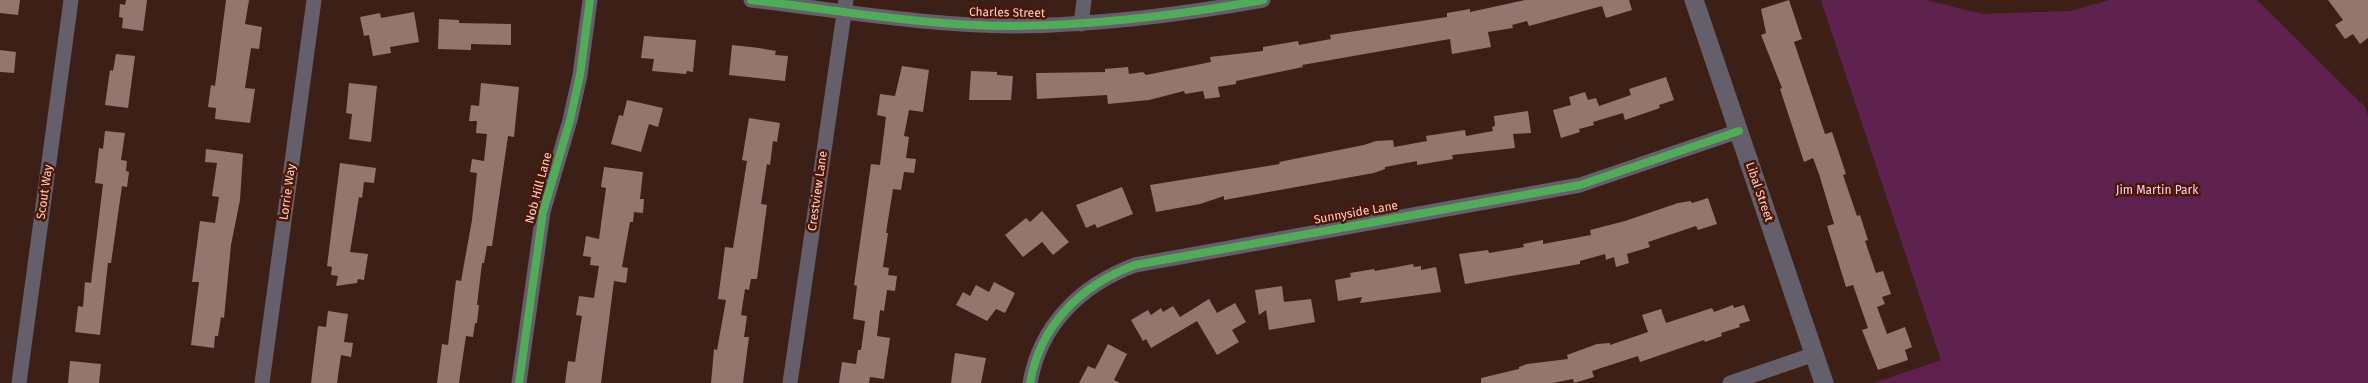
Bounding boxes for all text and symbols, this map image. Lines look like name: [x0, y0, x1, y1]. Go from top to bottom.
street label: Charles Street: [969, 5, 1045, 21]
street label: Crestview Lane: [805, 150, 831, 232]
street label: Nob Hill Lane: [523, 151, 555, 225]
street label: Libal Street: [1742, 160, 1776, 224]
street label: Lorrie Way: [277, 163, 299, 221]
street label: Scout Way: [34, 164, 56, 220]
park label: Jim Martin Park: [2116, 184, 2198, 198]
street label: Sunnyside Lane: [1313, 199, 1399, 227]

